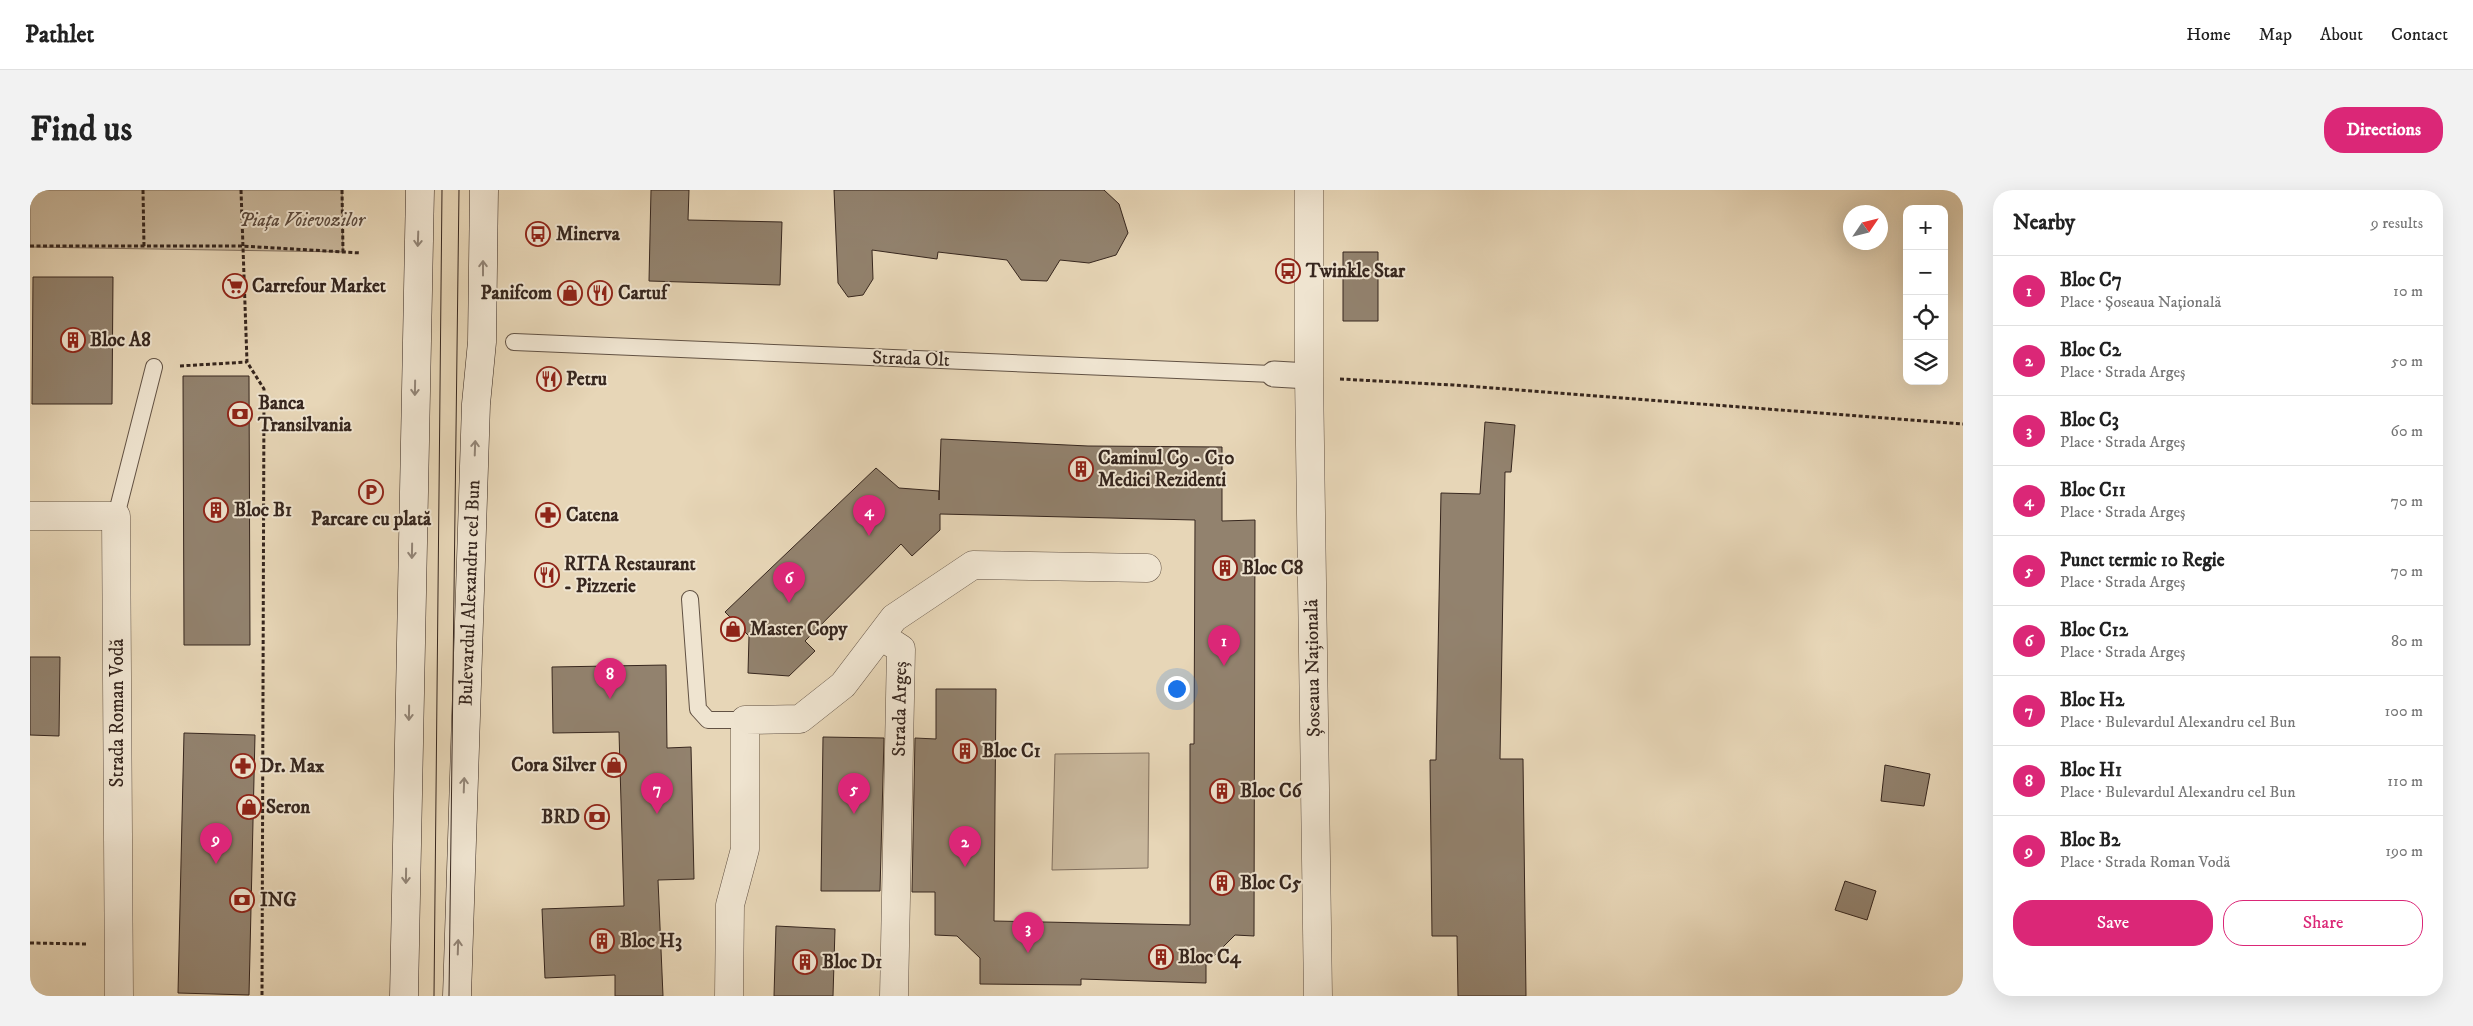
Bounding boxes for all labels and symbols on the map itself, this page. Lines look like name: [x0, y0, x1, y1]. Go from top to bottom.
north arrow: [1843, 205, 1888, 250]
park label: Piața Voievozilor: [239, 209, 367, 232]
bus stop icon: Minerva: [525, 221, 551, 247]
place label: Minerva: [556, 223, 621, 246]
one-way arrow: [414, 230, 423, 246]
bus stop icon: Twinkle Star: [1275, 258, 1301, 284]
one-way arrow: [478, 260, 488, 276]
place label: Twinkle Star: [1305, 260, 1406, 283]
supermarket icon: Carrefour Market: [222, 273, 248, 299]
place label: Carrefour Market: [252, 275, 387, 298]
shop icon: Panifcom: [557, 280, 583, 306]
restaurant icon: Cartuf: [587, 280, 613, 306]
place label: Panifcom: [480, 282, 553, 305]
place label: Cartuf: [618, 282, 671, 305]
building icon: Bloc A8: [60, 327, 86, 353]
place label: Bloc A8: [90, 329, 151, 352]
street label: Strada Olt: [872, 346, 950, 372]
restaurant icon: Petru: [536, 366, 562, 392]
place label: Petru: [566, 368, 607, 391]
one-way arrow: [410, 380, 419, 396]
place label: Banca Transilvania: [257, 392, 353, 437]
bank icon: Banca Transilvania: [227, 401, 253, 427]
one-way arrow: [470, 440, 479, 456]
place label: Caminul C9 - C10 Medici Rezidenti: [1098, 447, 1234, 492]
building icon: Caminul C9 - C10 Medici Rezidenti: [1068, 456, 1094, 482]
parking icon: Parcare cu plată: [358, 479, 384, 505]
street label: Bulevardul Alexandru cel Bun: [455, 479, 485, 706]
pin: 4: [853, 495, 885, 536]
building icon: Bloc B1: [203, 497, 229, 523]
place label: Bloc B1: [234, 499, 292, 522]
pharmacy icon: Catena: [535, 502, 561, 528]
place label: Catena: [566, 504, 620, 527]
place label: Parcare cu plată: [311, 508, 432, 531]
one-way arrow: [407, 542, 417, 558]
place label: RITA Restaurant - Pizzerie: [564, 553, 697, 598]
building icon: Bloc C8: [1212, 555, 1238, 581]
place label: Bloc C8: [1242, 557, 1304, 580]
restaurant icon: RITA Restaurant - Pizzerie: [534, 562, 560, 588]
pin: 6: [773, 562, 805, 603]
street label: Șoseaua Națională: [1300, 599, 1326, 737]
shop icon: Master Copy: [720, 616, 746, 642]
place label: Master Copy: [750, 618, 848, 641]
pin: 1: [1208, 625, 1240, 666]
street label: Strada Roman Vodă: [106, 639, 129, 787]
pin: 8: [594, 658, 626, 699]
street label: Strada Argeș: [888, 661, 912, 757]
your location: [1164, 676, 1190, 702]
one-way arrow: [404, 704, 414, 721]
building icon: Bloc C1: [952, 738, 978, 764]
place label: Bloc C1: [982, 740, 1041, 763]
shop icon: Cora Silver: [601, 752, 627, 778]
pharmacy icon: Dr. Max: [230, 753, 256, 779]
place label: Cora Silver: [511, 754, 597, 777]
place label: Dr. Max: [260, 755, 325, 778]
pin: 7: [641, 773, 673, 814]
pin: 5: [838, 773, 870, 814]
one-way arrow: [459, 777, 468, 793]
building icon: Bloc C6: [1209, 778, 1235, 804]
place label: Bloc C6: [1240, 780, 1303, 803]
shop icon: Seron: [236, 794, 262, 820]
place label: Seron: [266, 796, 311, 819]
bank icon: BRD: [584, 804, 610, 830]
place label: BRD: [541, 806, 580, 829]
pin: 9: [200, 823, 232, 864]
pin: 2: [949, 826, 981, 867]
one-way arrow: [402, 867, 411, 883]
building icon: Bloc C5: [1209, 870, 1235, 896]
place label: Bloc C5: [1240, 872, 1302, 895]
bank icon: ING: [229, 887, 255, 913]
place label: ING: [260, 889, 297, 912]
pin: 3: [1012, 912, 1044, 953]
building icon: Bloc H3: [589, 928, 615, 954]
place label: Bloc H3: [620, 930, 682, 953]
one-way arrow: [454, 940, 463, 956]
building icon: Bloc C4: [1148, 944, 1174, 970]
place label: Bloc C4: [1178, 946, 1242, 969]
building icon: Bloc D1: [792, 949, 818, 975]
place label: Bloc D1: [822, 951, 882, 974]

